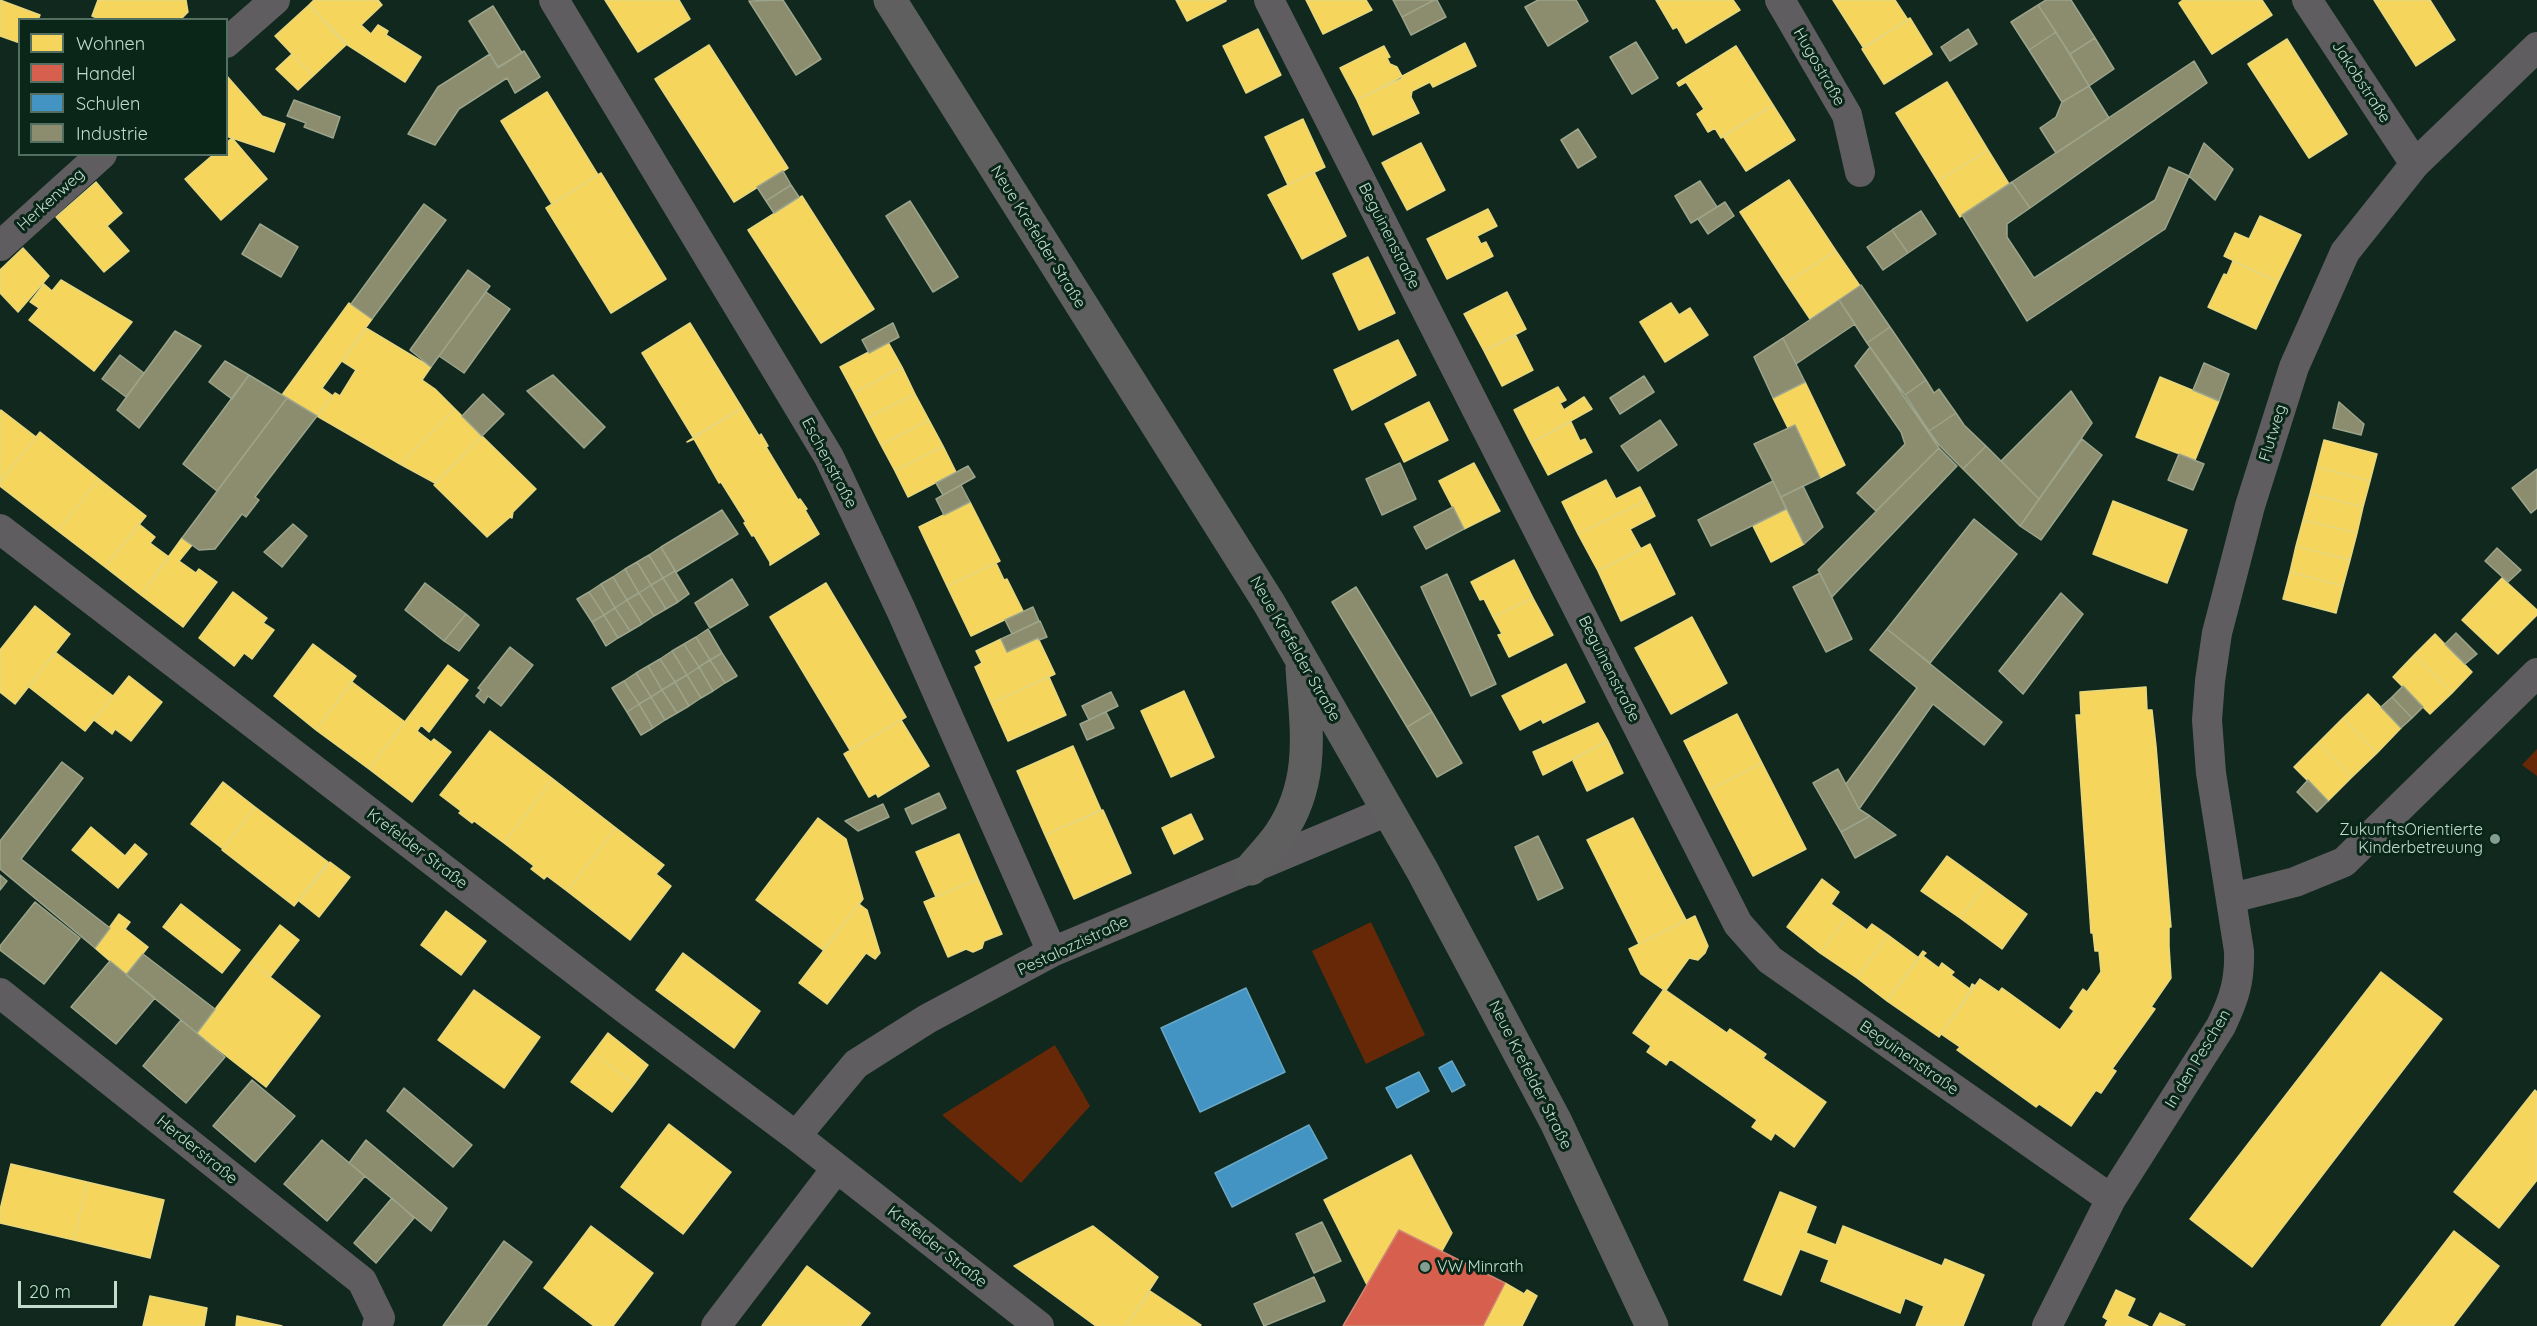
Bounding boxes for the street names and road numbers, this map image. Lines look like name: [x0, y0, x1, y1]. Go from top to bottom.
street label: Hugostraße: [1789, 24, 1849, 110]
street label: Jakobstraße: [2327, 37, 2395, 127]
street label: Neue Krefelder Straße: [986, 162, 1090, 312]
street label: Herkenweg: [13, 165, 89, 235]
street label: Beguinenstraße: [1354, 180, 1424, 292]
street label: Flutweg: [2255, 402, 2291, 464]
street label: Eschenstraße: [797, 415, 861, 511]
street label: Neue Krefelder Straße: [1246, 573, 1344, 725]
street label: Beguinenstraße: [1574, 613, 1644, 725]
street label: Krefelder Straße: [363, 805, 471, 893]
street label: Pestalozzistraße: [1014, 912, 1132, 980]
street label: Neue Krefelder Straße: [1484, 997, 1576, 1153]
street label: In den Peschen: [2161, 1006, 2235, 1112]
street label: Beguinenstraße: [1856, 1017, 1962, 1099]
street label: Herderstraße: [153, 1112, 241, 1188]
street label: Krefelder Straße: [883, 1202, 991, 1292]

